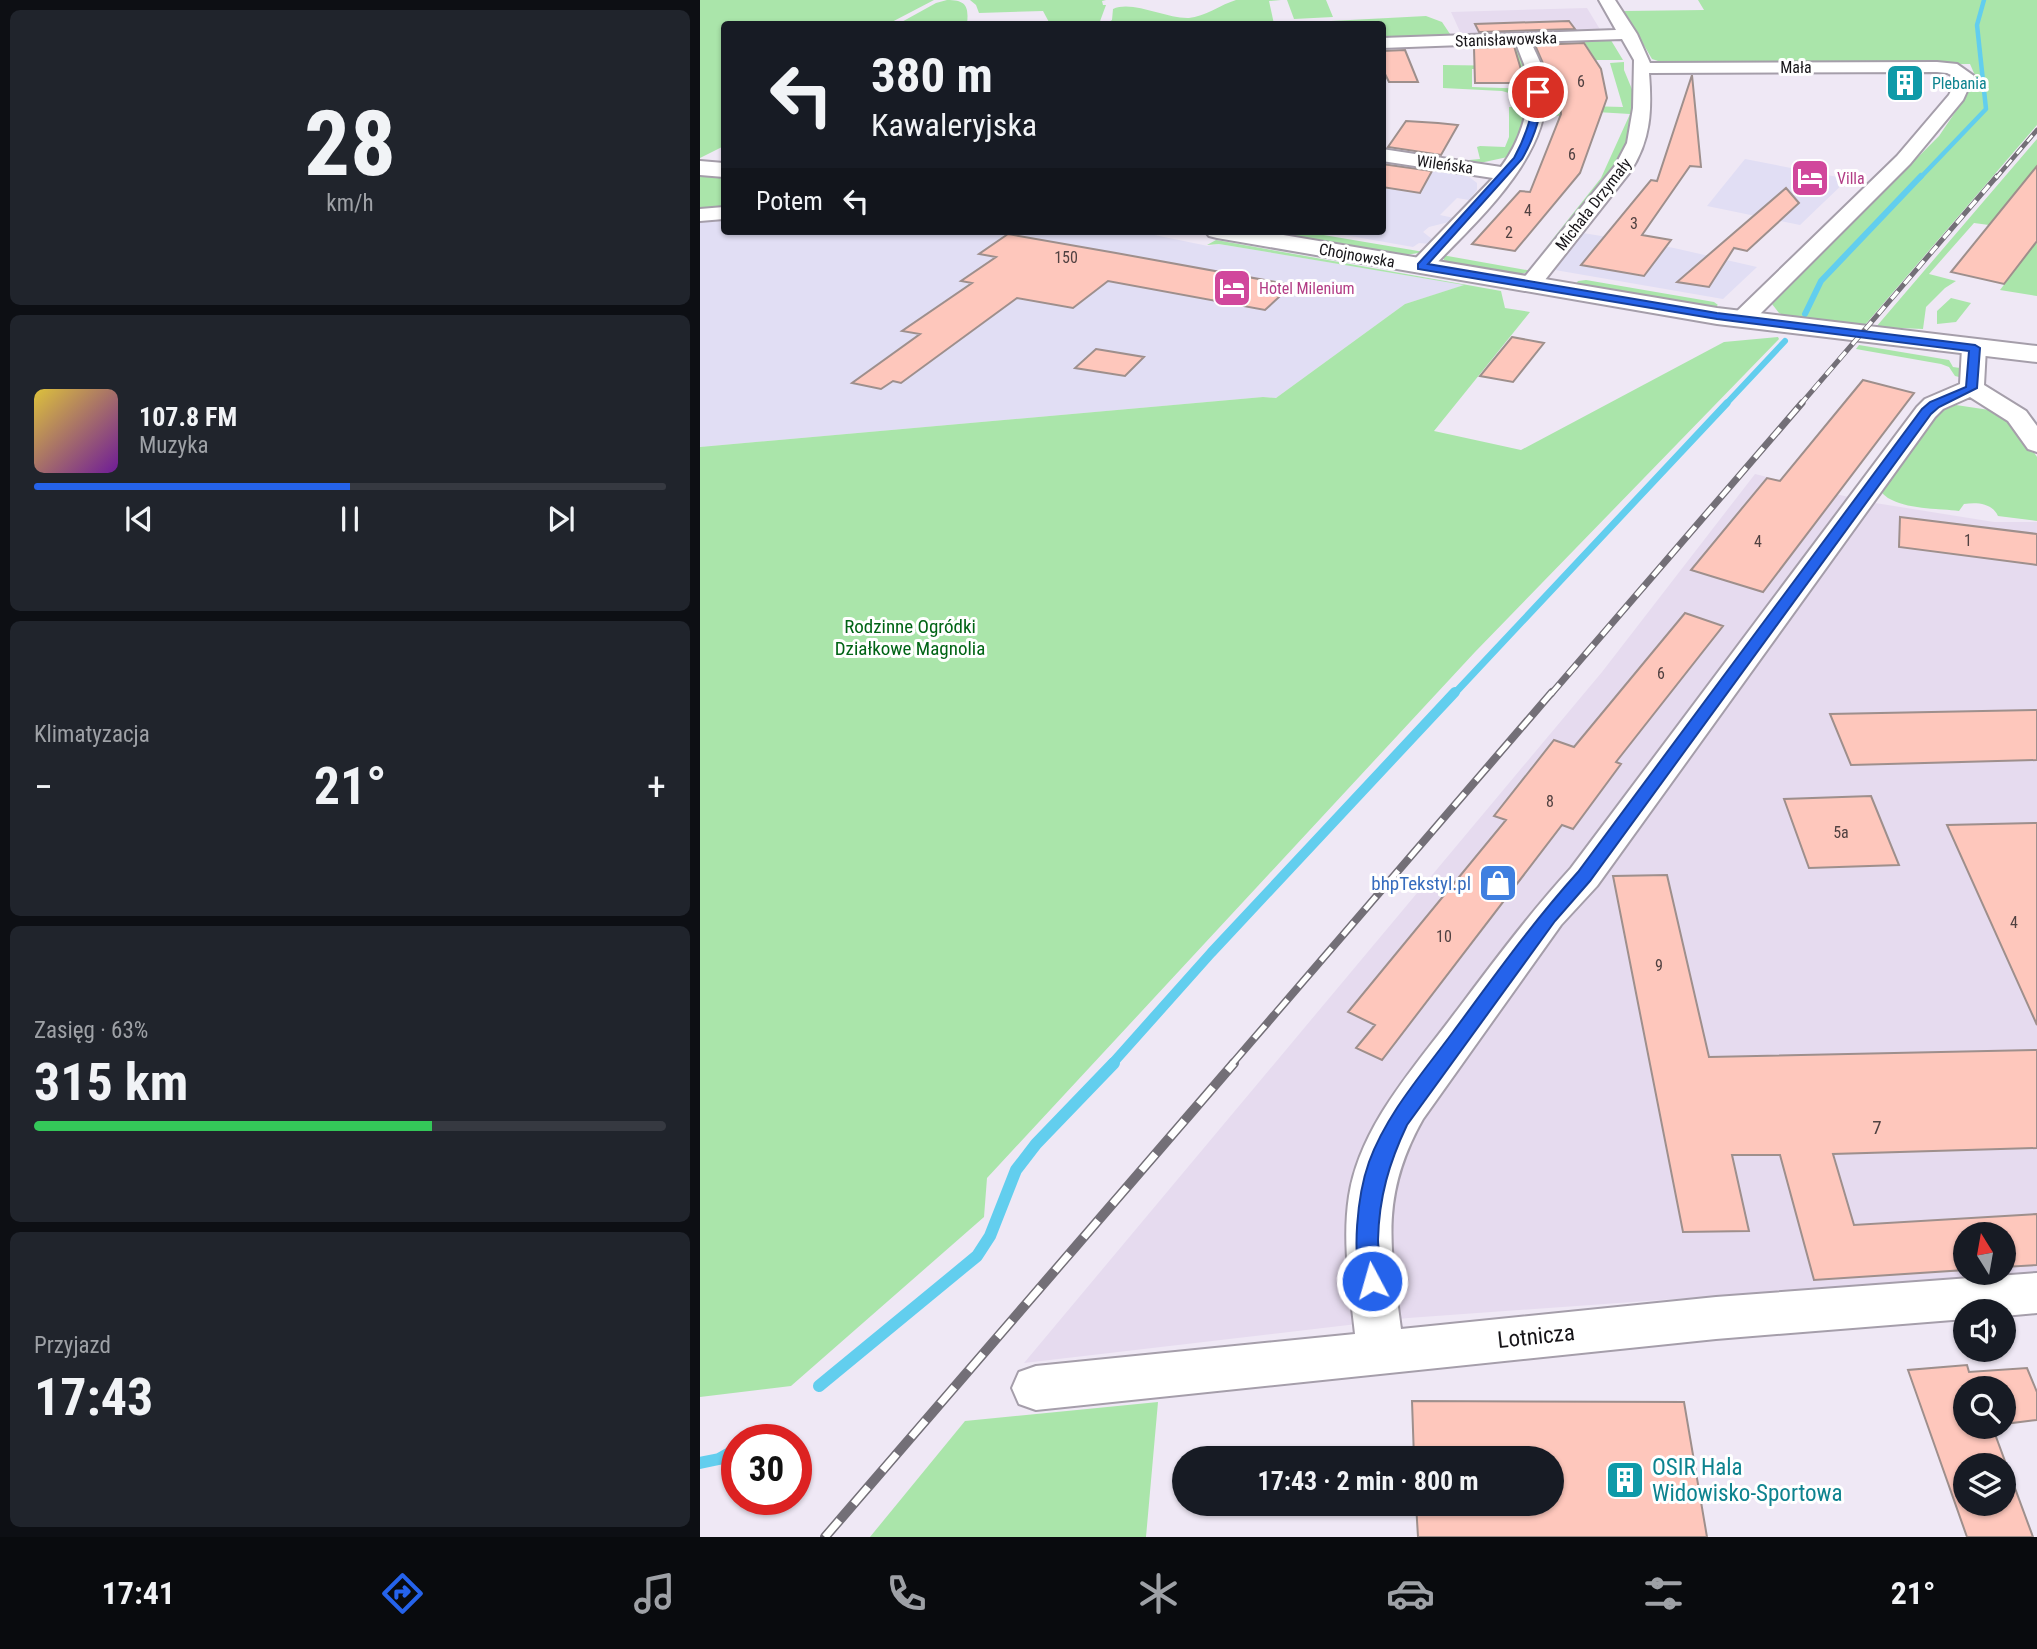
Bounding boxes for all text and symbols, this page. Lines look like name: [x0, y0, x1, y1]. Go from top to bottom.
street label: Stanisławowska: [1455, 28, 1557, 51]
text: 380 m: [871, 47, 993, 104]
icon: left: [756, 49, 847, 140]
street label: Mała: [1780, 58, 1812, 77]
pin: [1508, 62, 1568, 122]
building icon: Plebania: [1884, 62, 1926, 104]
house number: 6: [1577, 72, 1585, 91]
icon: arrive: [1519, 73, 1557, 111]
place label: Plebania: [1932, 74, 1987, 93]
text: 28: [304, 91, 396, 197]
text: Kawaleryjska: [871, 106, 1037, 144]
house number: 6: [1568, 145, 1576, 164]
street label: Wileńska: [1415, 151, 1474, 178]
street label: Michała Drzymały: [1551, 154, 1636, 254]
hotel icon: Villa: [1789, 157, 1831, 199]
place label: Villa: [1837, 169, 1865, 188]
icon: left: [837, 182, 875, 220]
text: Potem: [756, 186, 823, 216]
text: km/h: [326, 190, 374, 217]
house number: 4: [1524, 201, 1532, 220]
house number: 3: [1630, 214, 1638, 233]
house number: 2: [1505, 223, 1513, 242]
street label: Chojnowska: [1317, 239, 1396, 272]
house number: 150: [1054, 248, 1078, 267]
hotel icon: Hotel Milenium: [1211, 267, 1253, 309]
place label: Hotel Milenium: [1259, 279, 1355, 298]
text: 107.8 FM: [139, 402, 237, 432]
text: Muzyka: [139, 432, 209, 459]
icon: previous: [120, 500, 158, 538]
icon: pause: [331, 500, 369, 538]
icon: next: [542, 500, 580, 538]
house number: 1: [1964, 531, 1972, 550]
house number: 4: [1754, 532, 1762, 551]
park label: Rodzinne Ogródki Działkowe Magnolia: [835, 615, 985, 660]
house number: 6: [1657, 664, 1665, 683]
text: Klimatyzacja: [34, 721, 150, 748]
text: 21°: [314, 756, 386, 817]
text: −: [34, 765, 53, 809]
text: +: [647, 765, 666, 809]
house number: 8: [1546, 792, 1554, 811]
house number: 5a: [1833, 823, 1849, 842]
shop icon: bhpTekstyl.pl: [1477, 862, 1519, 904]
place label: bhpTekstyl.pl: [1371, 872, 1471, 895]
house number: 4: [2010, 913, 2018, 932]
house number: 10: [1436, 927, 1452, 946]
house number: 9: [1655, 956, 1663, 975]
text: Zasięg · 63%: [34, 1017, 148, 1044]
text: 315 km: [34, 1052, 188, 1113]
house number: 7: [1872, 1116, 1882, 1139]
north arrow: [1953, 1222, 2016, 1284]
map controls: [1953, 1222, 2016, 1516]
position arrow: [1335, 1244, 1409, 1318]
button: sound: [1953, 1299, 2016, 1362]
street label: Lotnicza: [1496, 1319, 1576, 1354]
text: Przyjazd: [34, 1332, 111, 1359]
text: 17:43: [34, 1367, 153, 1428]
button: search: [1953, 1376, 2016, 1439]
speed limit sign: 30: [721, 1424, 812, 1515]
button: layers: [1953, 1453, 2016, 1516]
place label: OSIR Hala Widowisko-Sportowa: [1652, 1454, 1843, 1507]
building icon: OSIR Hala Widowisko-Sportowa: [1604, 1459, 1646, 1501]
text: 17:43 · 2 min · 800 m: [1258, 1466, 1478, 1496]
icon: directions: [378, 1569, 427, 1618]
icon: music: [630, 1569, 679, 1618]
icon: phone: [882, 1569, 931, 1618]
icon: climate: [1134, 1569, 1183, 1618]
icon: car: [1386, 1569, 1435, 1618]
icon: filters: [1639, 1569, 1688, 1618]
text: 17:41: [102, 1574, 175, 1612]
text: 21°: [1891, 1574, 1935, 1612]

